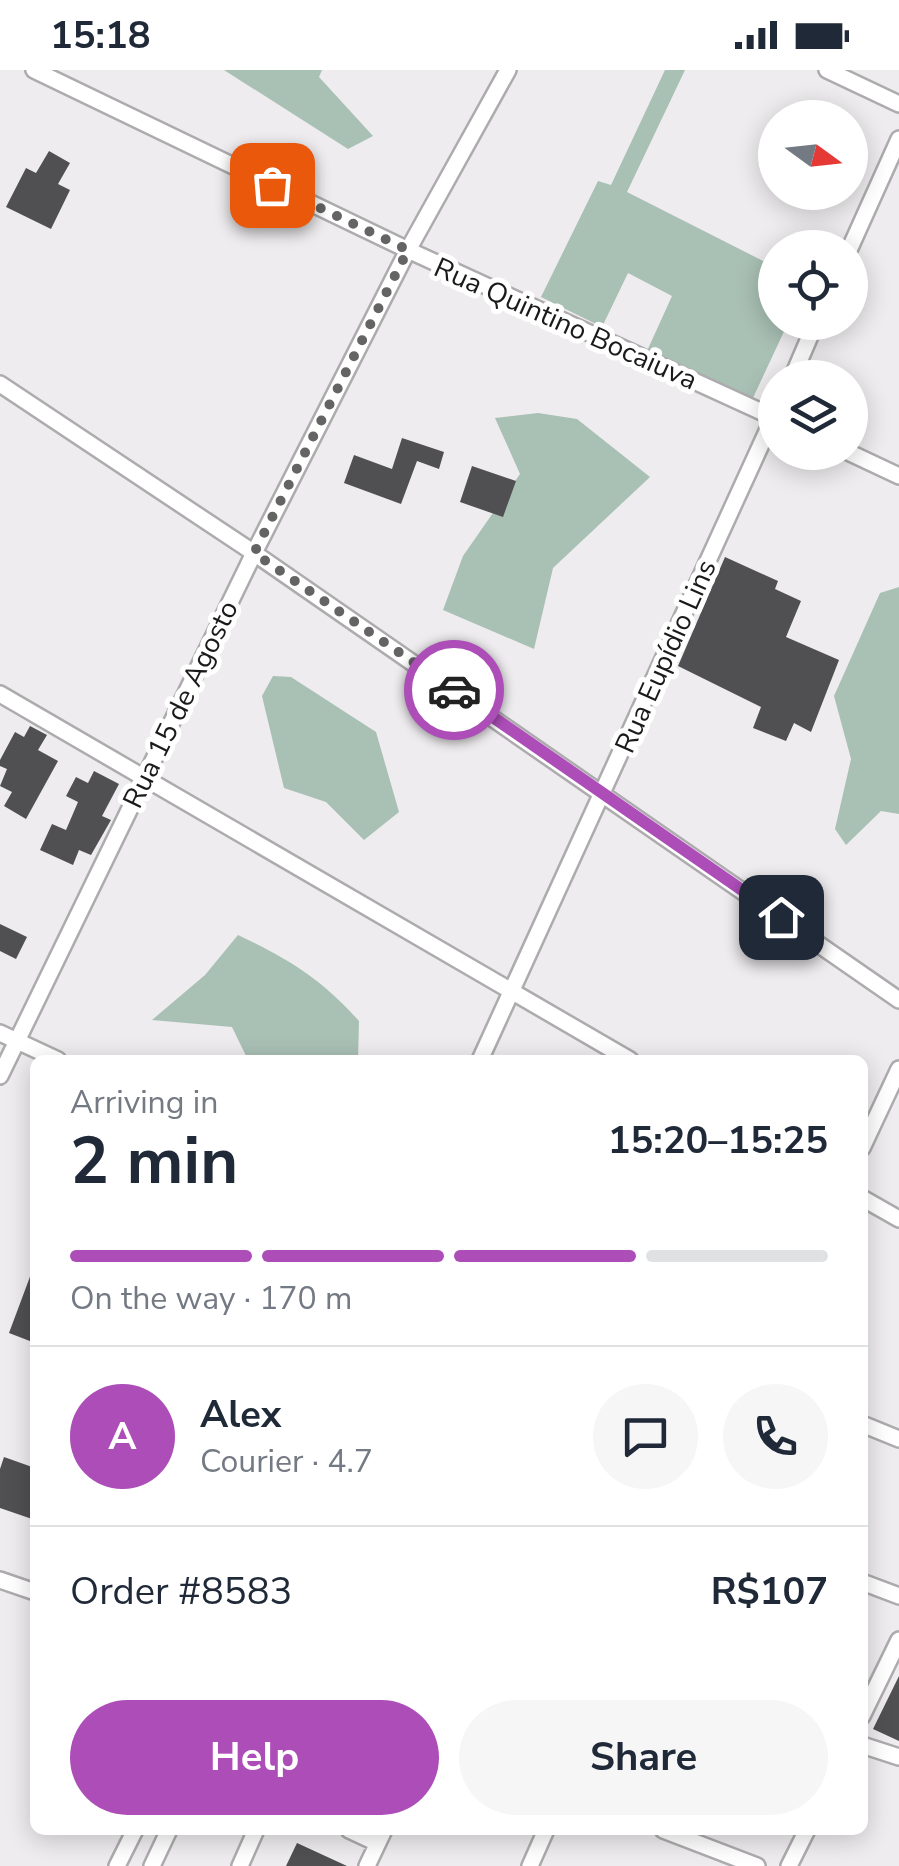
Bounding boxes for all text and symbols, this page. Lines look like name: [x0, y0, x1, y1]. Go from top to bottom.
text: 15:18: [50, 10, 151, 61]
north arrow: [758, 100, 868, 210]
map controls: [758, 100, 868, 470]
pin: [230, 143, 315, 228]
icon: bag: [245, 158, 300, 213]
button: locate: [758, 230, 868, 340]
street label: Rua Quintino Bocaiuva: [428, 249, 703, 399]
button: layers: [758, 360, 868, 470]
street label: Rua Eupídio Lins: [606, 554, 726, 759]
street label: Rua 15 de Agosto: [114, 594, 248, 815]
courier: [404, 640, 504, 740]
icon: car: [427, 663, 482, 718]
pin: [739, 875, 824, 960]
icon: home: [754, 890, 809, 945]
text: Arriving in: [70, 1081, 218, 1124]
text: 15:20–15:25: [608, 1115, 828, 1166]
text: 2 min: [70, 1117, 238, 1206]
text: On the way · 170 m: [70, 1277, 352, 1320]
button: chat: [593, 1384, 698, 1489]
button: phone: [723, 1384, 828, 1489]
text: Alex: [200, 1389, 281, 1440]
text: A: [108, 1411, 137, 1462]
text: Courier · 4.7: [200, 1440, 373, 1483]
text: Order #8583: [70, 1566, 292, 1617]
text: R$107: [711, 1566, 828, 1617]
button: Help: [70, 1700, 439, 1815]
button: Share: [459, 1700, 828, 1815]

